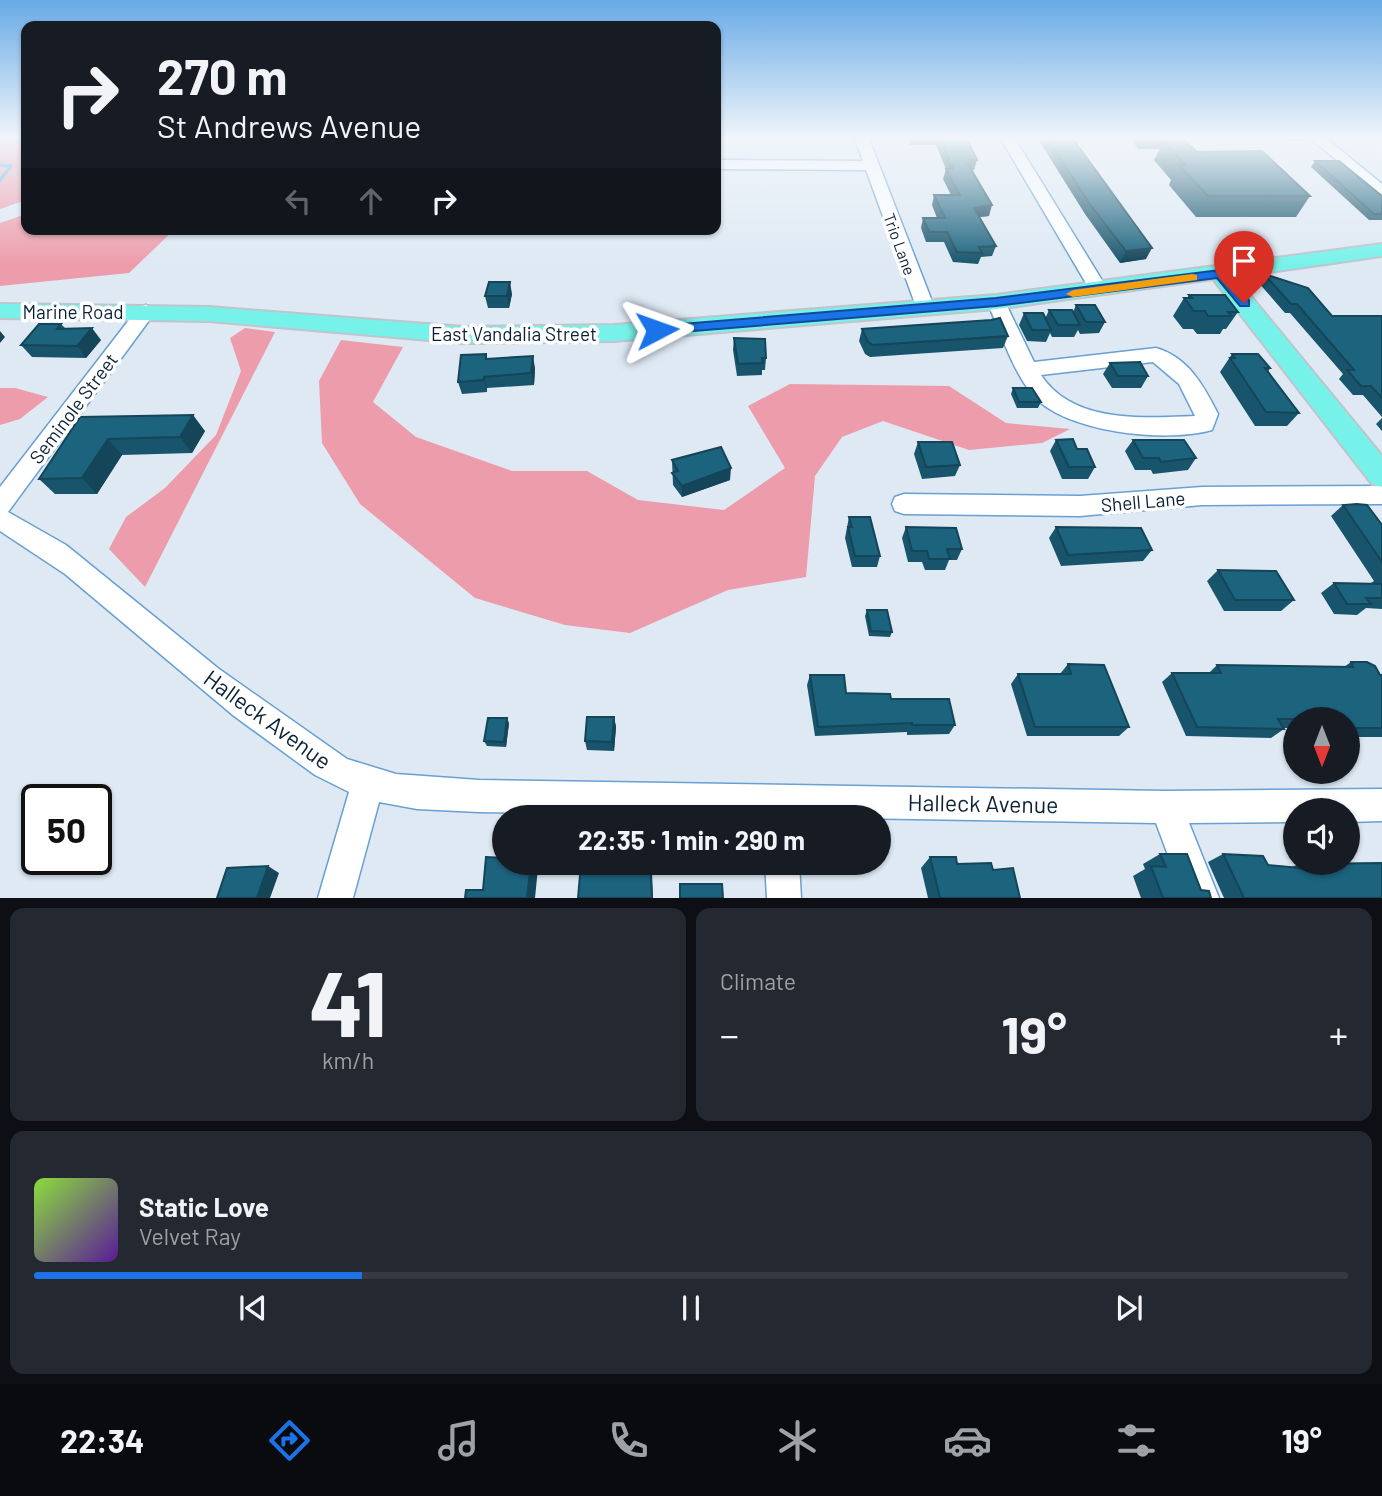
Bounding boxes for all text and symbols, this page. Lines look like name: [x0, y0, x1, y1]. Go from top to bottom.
text: 270 m: [157, 46, 287, 105]
icon: right: [42, 49, 133, 140]
text: St Andrews Avenue: [157, 106, 421, 144]
icon: left: [279, 182, 317, 220]
icon: ahead: [352, 182, 390, 220]
icon: right: [425, 182, 463, 220]
street label: Trio Lane: [880, 210, 920, 278]
pin: [1214, 231, 1274, 303]
icon: arrive: [1225, 242, 1263, 280]
position arrow: [620, 293, 694, 367]
street label: Marine Road: [22, 300, 124, 323]
street label: East Vandalia Street: [431, 322, 597, 345]
street label: Seminole Street: [24, 348, 122, 468]
street label: Shell Lane: [1100, 486, 1186, 516]
street label: Halleck Avenue: [199, 663, 337, 775]
north arrow: [1283, 707, 1360, 784]
map controls: [1283, 707, 1360, 875]
speed limit sign: 50: [21, 784, 112, 875]
street label: Halleck Avenue: [907, 788, 1059, 818]
button: sound: [1283, 798, 1360, 875]
text: 22:35 · 1 min · 290 m: [578, 824, 805, 855]
text: 41: [309, 946, 387, 1055]
text: Climate: [720, 967, 796, 995]
text: 19°: [1001, 1002, 1067, 1064]
text: −: [720, 1011, 739, 1057]
text: +: [1329, 1011, 1348, 1057]
text: km/h: [322, 1046, 374, 1074]
text: Static Love: [139, 1191, 269, 1222]
text: Velvet Ray: [139, 1222, 241, 1250]
icon: previous: [234, 1289, 272, 1327]
icon: pause: [672, 1289, 710, 1327]
icon: next: [1110, 1289, 1148, 1327]
icon: directions: [265, 1416, 314, 1465]
icon: music: [434, 1416, 483, 1465]
icon: phone: [604, 1416, 653, 1465]
icon: climate: [773, 1416, 822, 1465]
icon: car: [943, 1416, 992, 1465]
icon: filters: [1112, 1416, 1161, 1465]
text: 22:34: [60, 1421, 144, 1459]
text: 19°: [1281, 1421, 1322, 1459]

